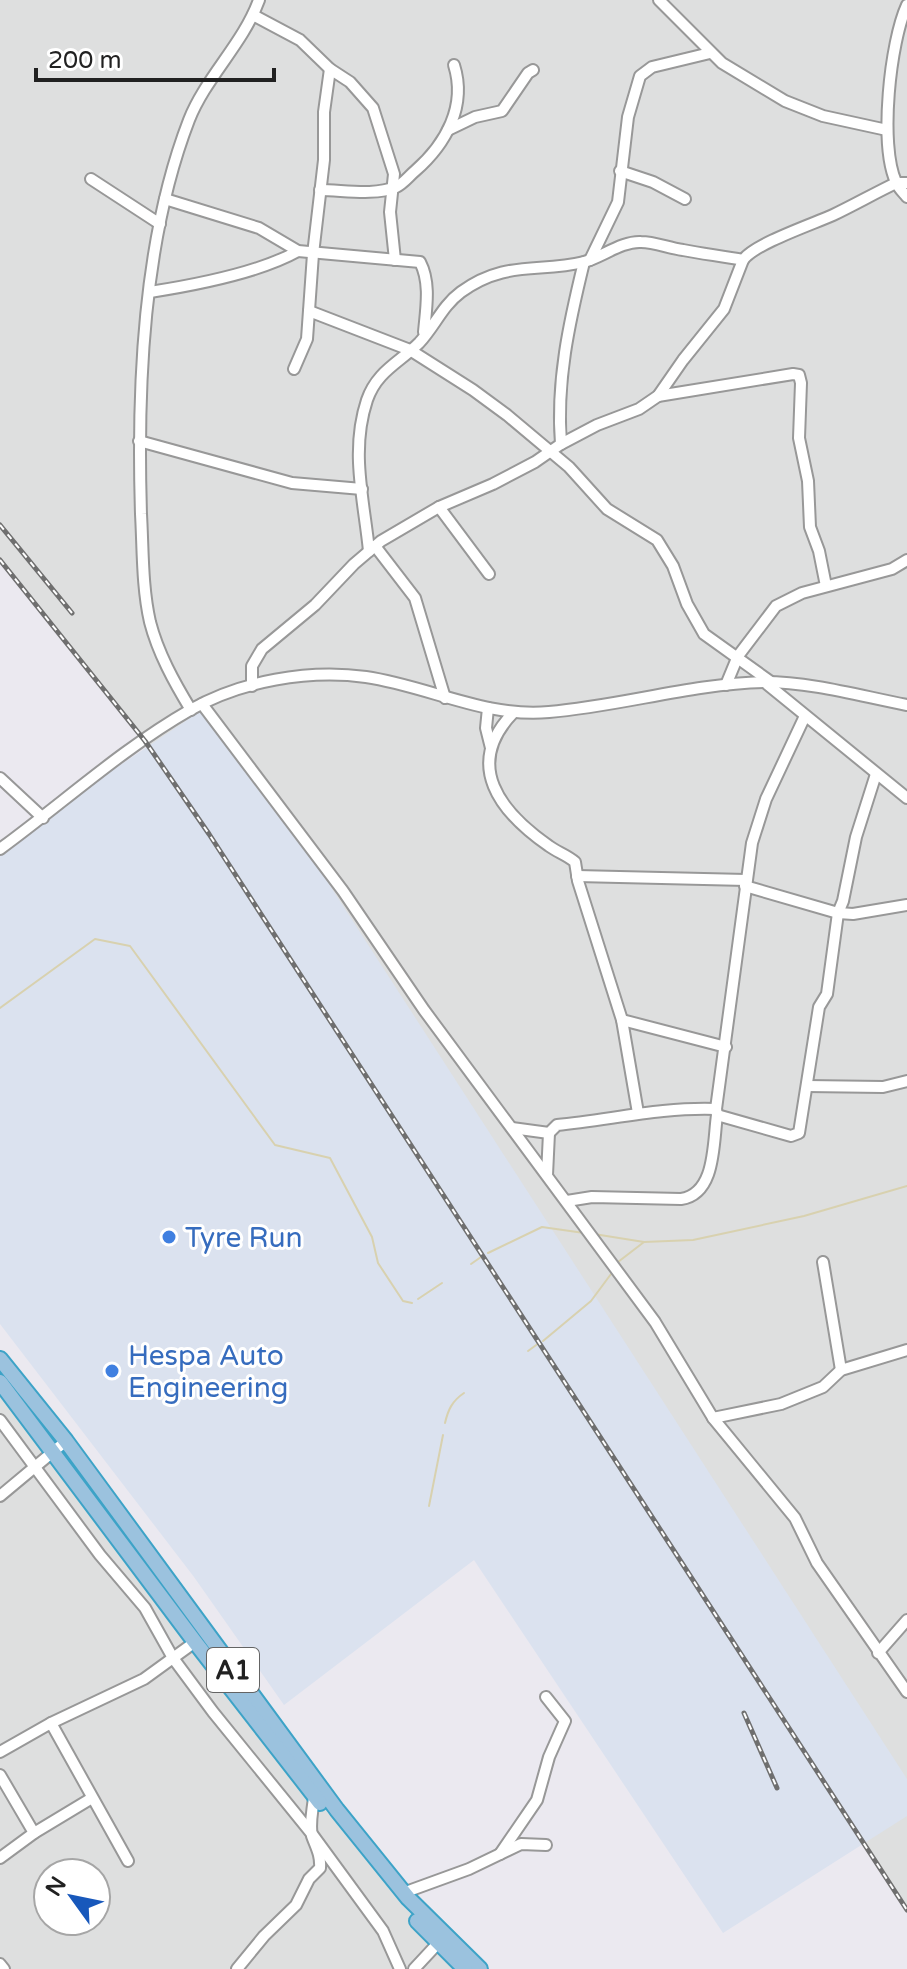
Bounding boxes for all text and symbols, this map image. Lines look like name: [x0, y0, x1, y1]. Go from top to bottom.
scale bar: [36, 32, 274, 82]
text: 200 m: [48, 46, 122, 75]
place label: Tyre Run: [185, 1221, 303, 1255]
marker: Tyre Run: [160, 1228, 178, 1246]
place label: Hespa Auto Engineering: [128, 1339, 289, 1405]
marker: Hespa Auto Engineering: [103, 1362, 121, 1380]
road number: A1: [207, 1648, 259, 1692]
north arrow: [32, 1857, 112, 1937]
text: N: [40, 1872, 72, 1901]

